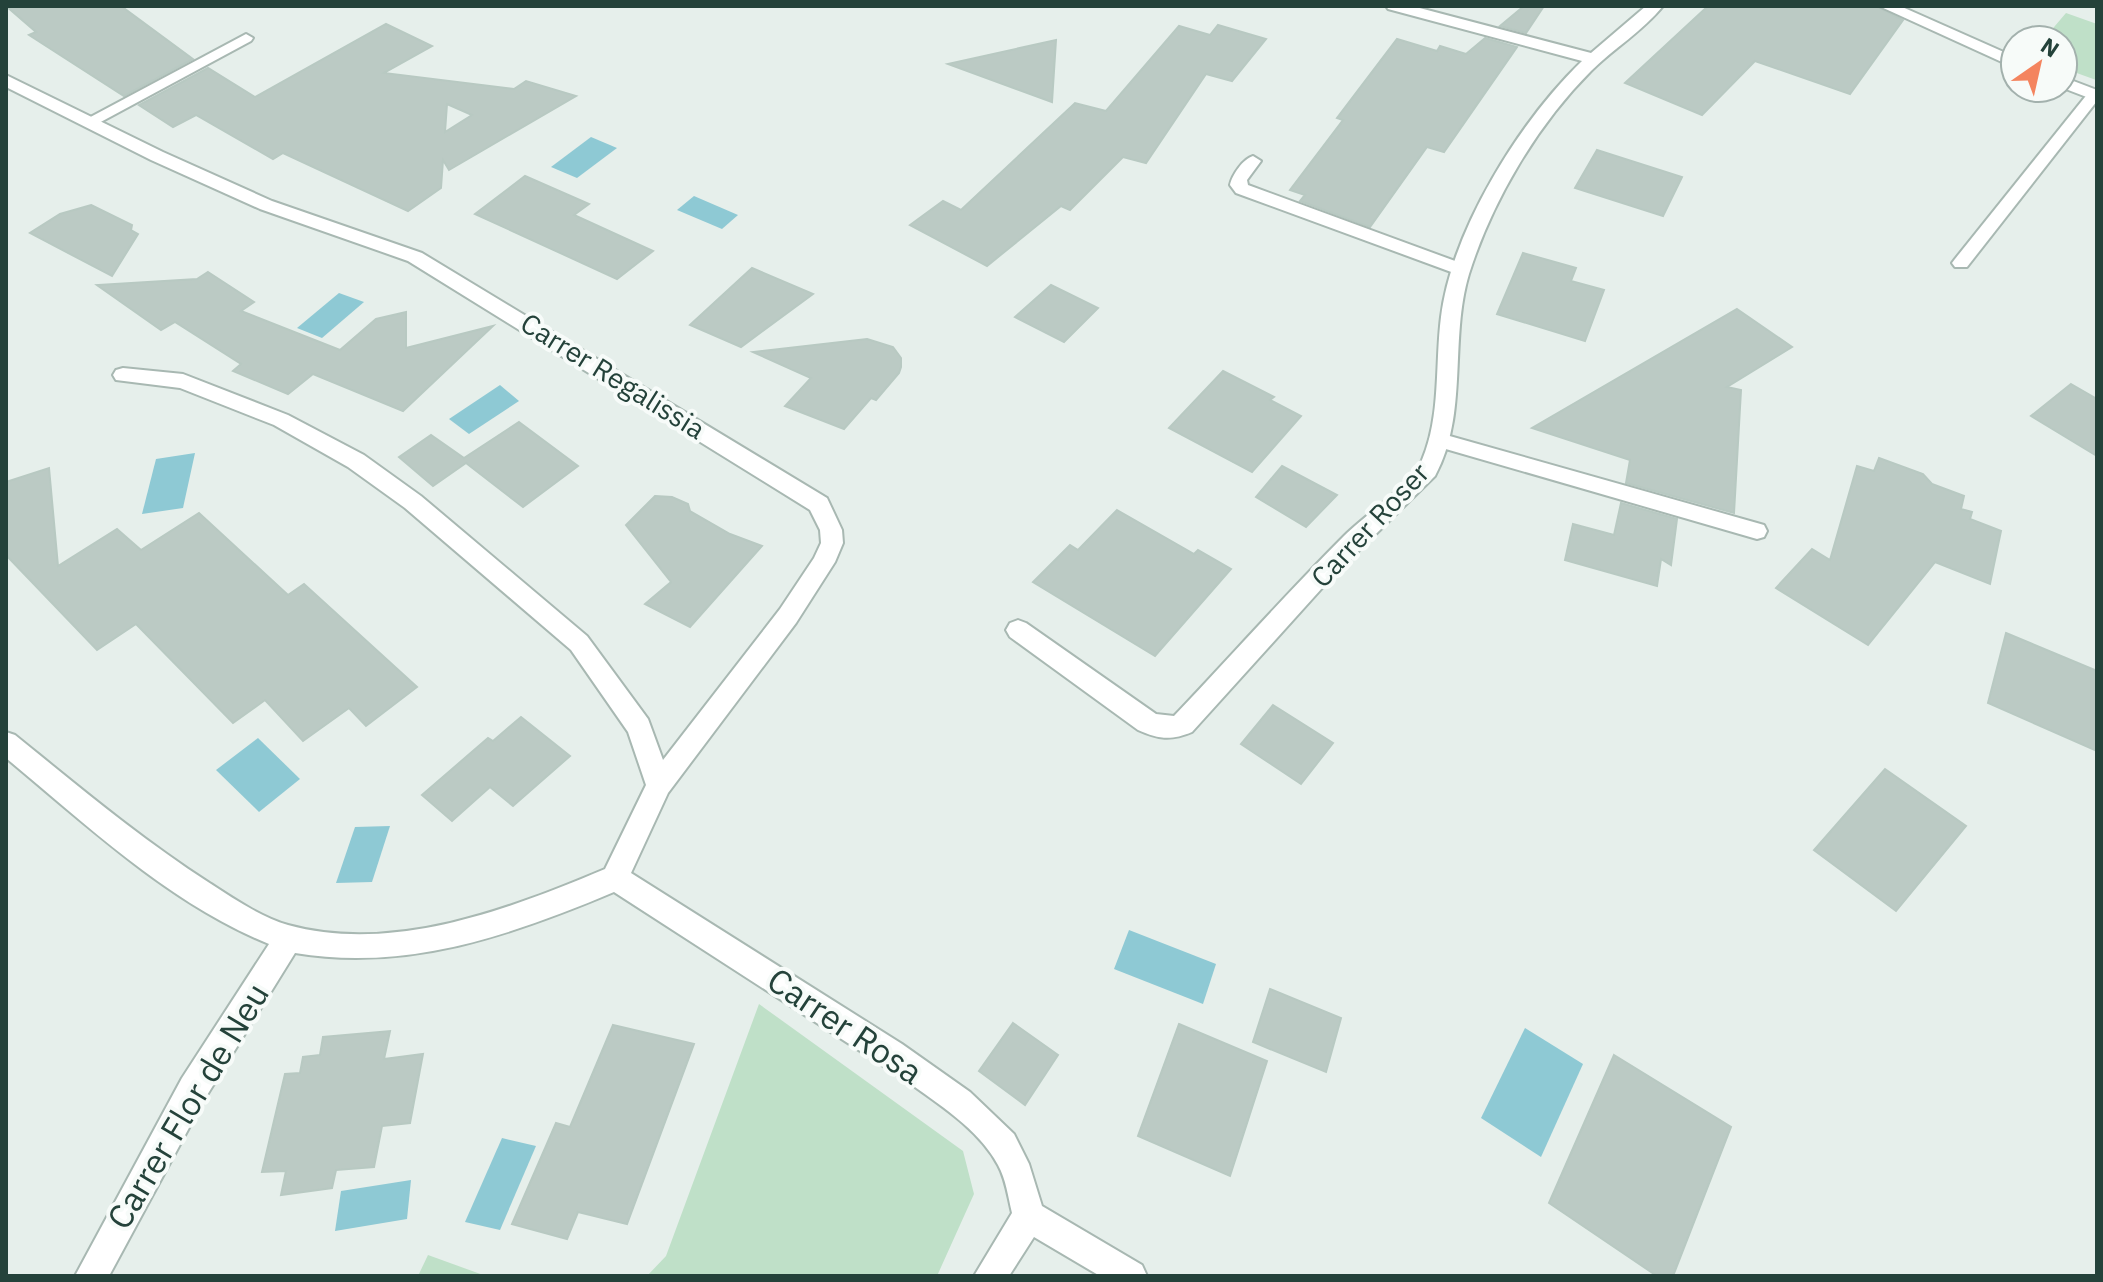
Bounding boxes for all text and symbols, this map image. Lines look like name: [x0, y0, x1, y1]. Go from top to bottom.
north arrow: [1999, 24, 2079, 104]
text: N: [2036, 31, 2065, 63]
street label: Carrer Regalissia: [514, 304, 713, 447]
street label: Carrer Roser: [1302, 454, 1437, 595]
street label: Carrer Rosa: [759, 957, 932, 1093]
street label: Carrer Flor de Neu: [96, 974, 278, 1237]

